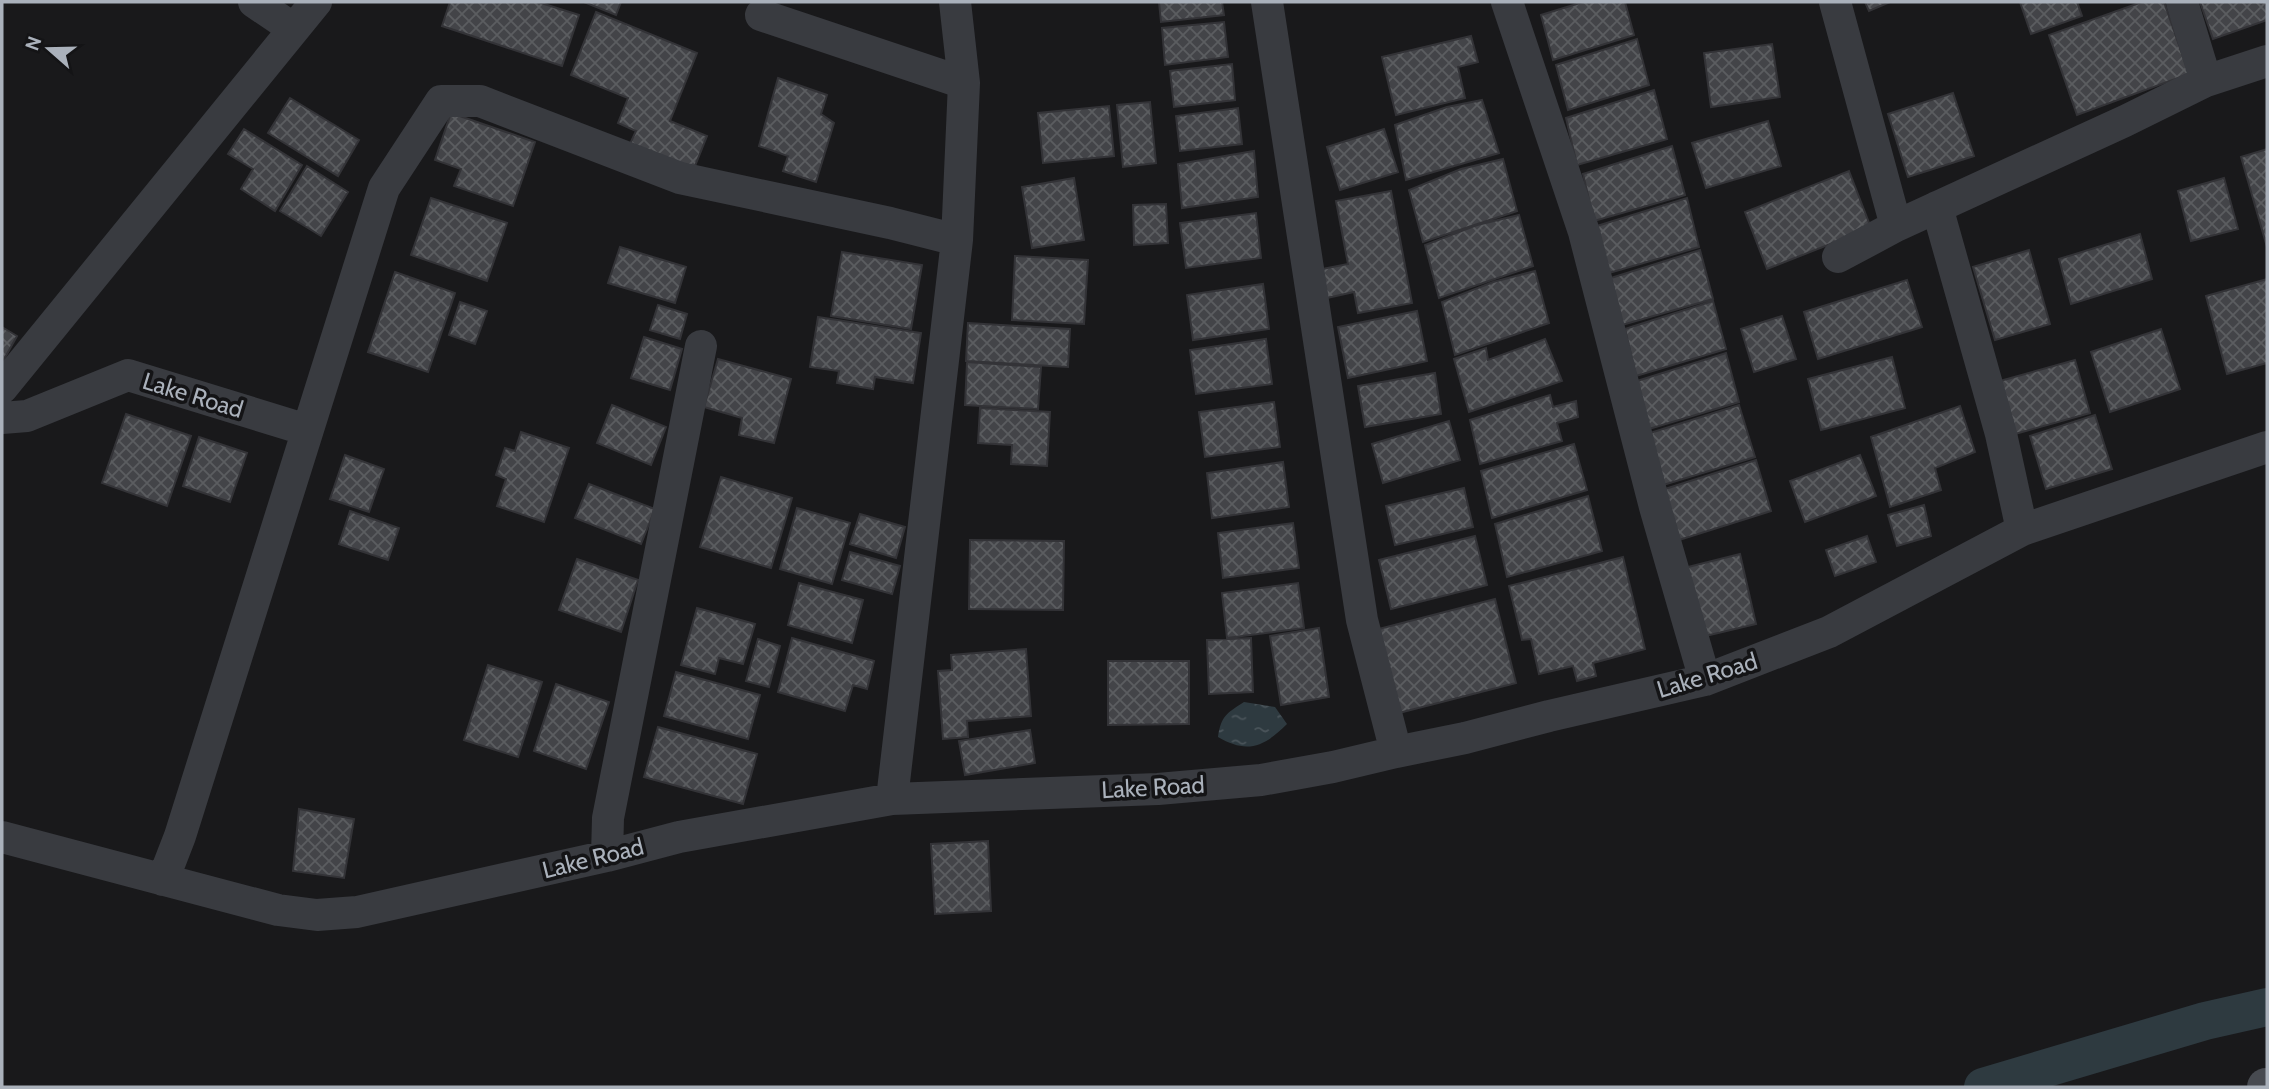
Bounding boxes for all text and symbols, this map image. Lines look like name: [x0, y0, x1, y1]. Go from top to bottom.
north arrow: [14, 14, 84, 84]
text: N: [20, 33, 47, 54]
street label: Lake Road: [139, 366, 247, 424]
street label: Lake Road: [1653, 646, 1761, 704]
street label: Lake Road: [1101, 770, 1205, 804]
street label: Lake Road: [539, 831, 647, 885]

